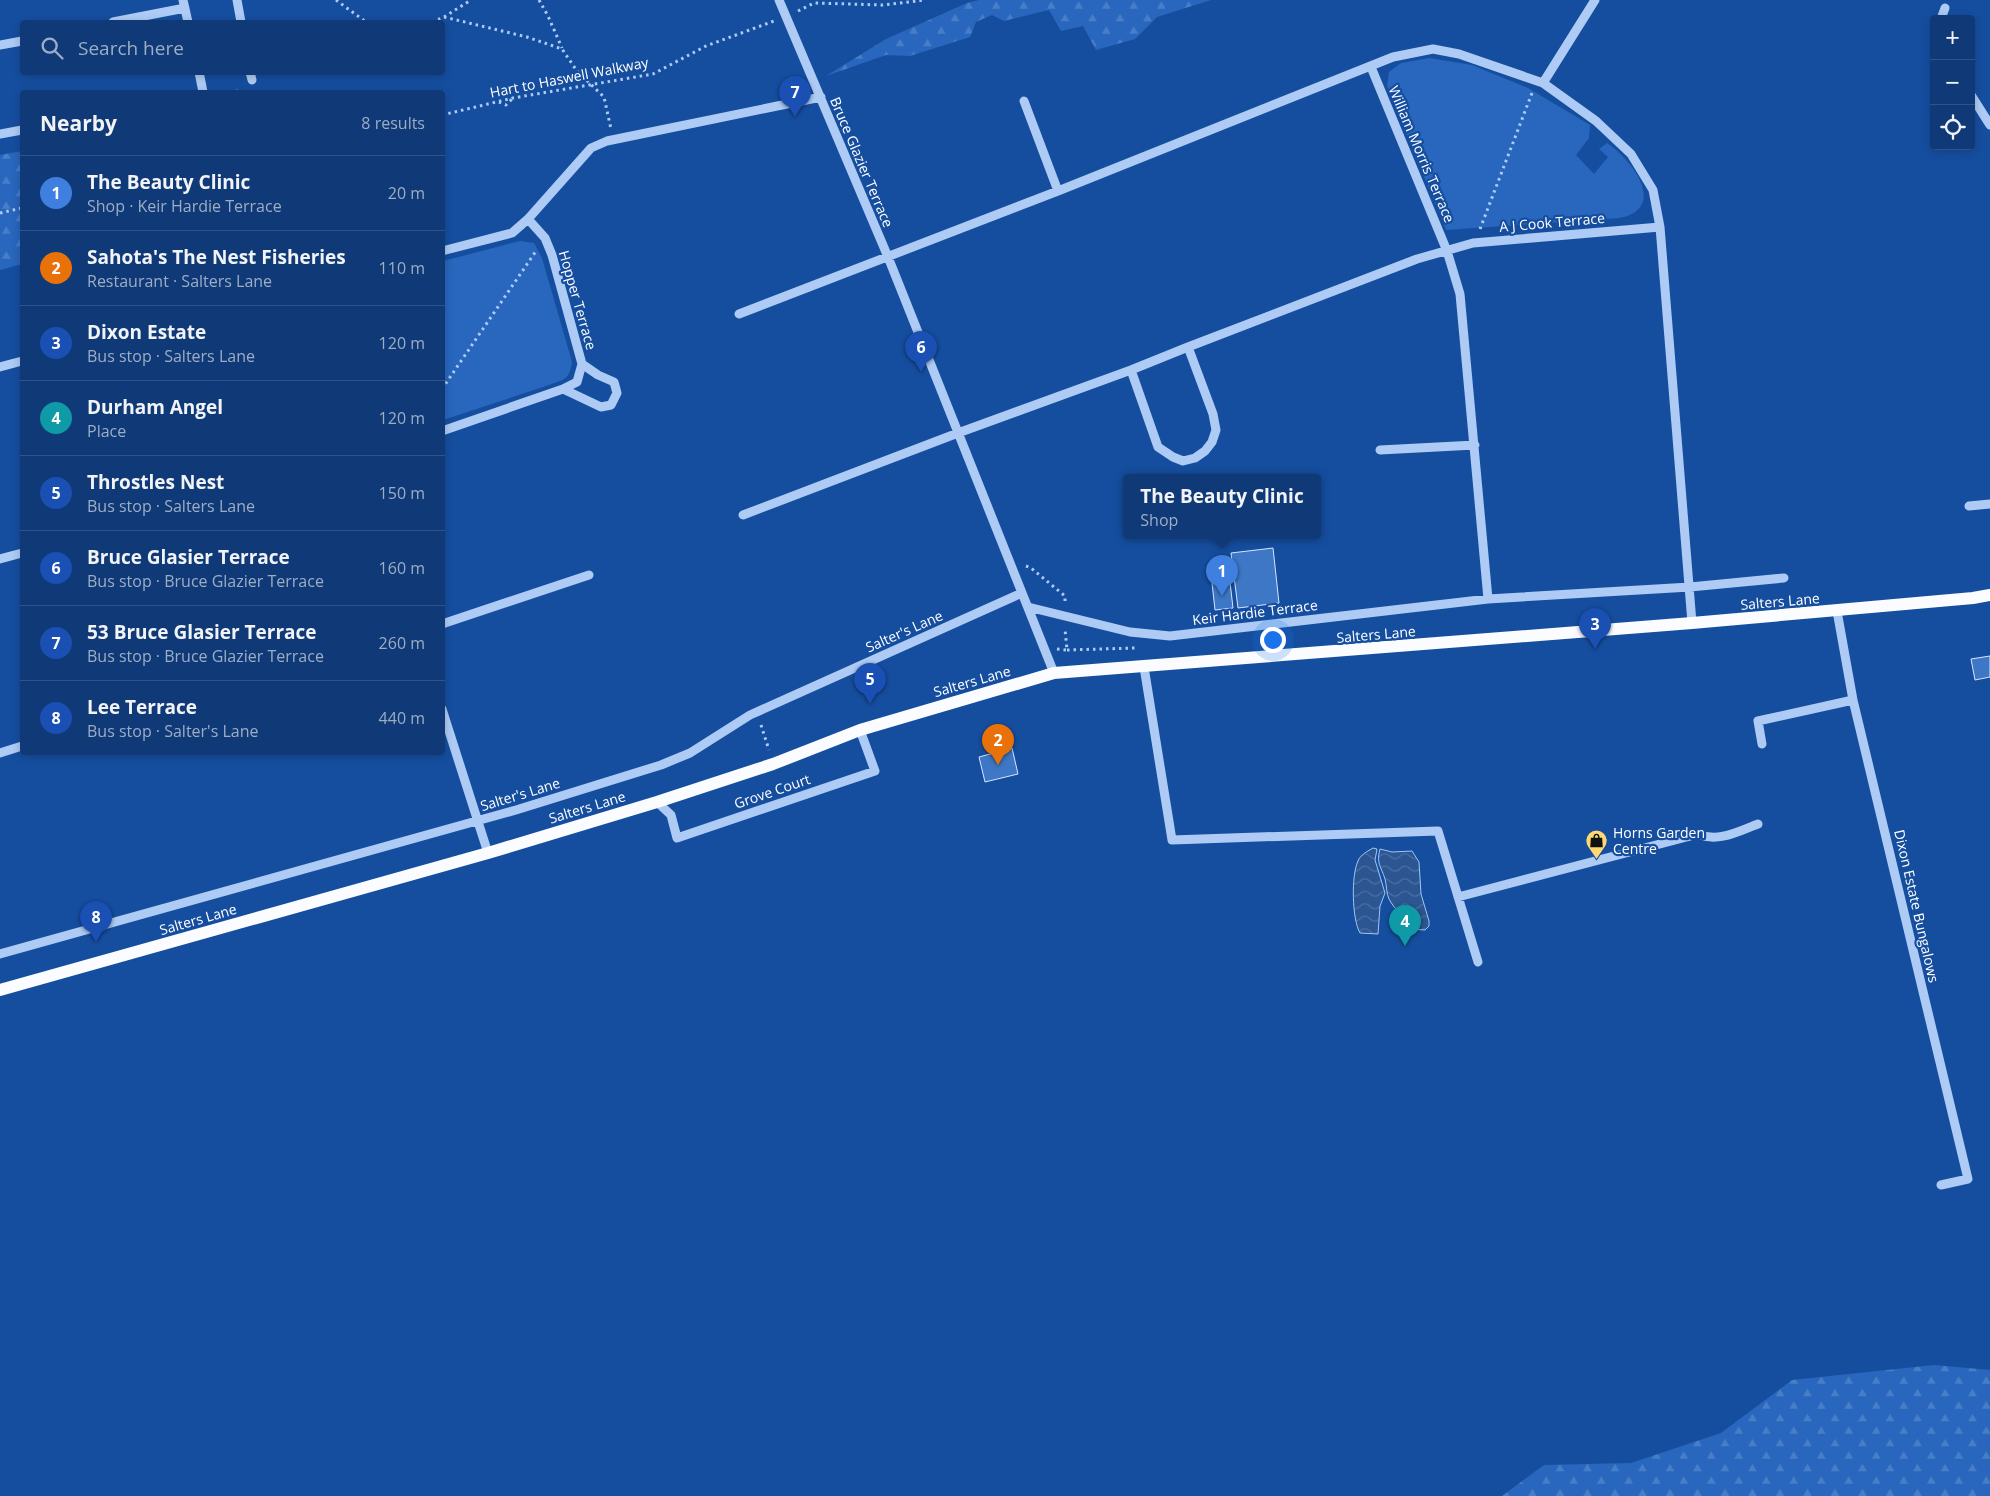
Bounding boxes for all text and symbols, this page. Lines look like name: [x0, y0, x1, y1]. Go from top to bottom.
map controls: [1930, 15, 1975, 150]
button: +: [1930, 15, 1975, 60]
search box: [20, 20, 445, 75]
icon: search: [38, 34, 66, 62]
text: Search here: [78, 35, 184, 61]
street label: Hart to Haswell Walkway: [488, 52, 651, 102]
button: −: [1930, 60, 1975, 105]
pin: 7: [779, 76, 811, 117]
street label: William Morris Terrace: [1385, 83, 1460, 226]
street label: Bruce Glazier Terrace: [826, 94, 898, 230]
button: locate: [1930, 105, 1975, 150]
text: Nearby: [40, 109, 117, 137]
text: 8 results: [361, 112, 425, 134]
text: The Beauty Clinic: [87, 169, 250, 195]
text: 1: [51, 182, 61, 204]
text: 20 m: [388, 182, 425, 204]
text: Shop · Keir Hardie Terrace: [87, 195, 282, 217]
street label: A J Cook Terrace: [1498, 208, 1606, 236]
text: Sahota's The Nest Fisheries: [87, 244, 346, 270]
street label: Hopper Terrace: [555, 248, 601, 352]
text: 2: [51, 257, 61, 279]
text: 110 m: [379, 257, 425, 279]
text: Restaurant · Salters Lane: [87, 270, 272, 292]
text: Dixon Estate: [87, 319, 206, 345]
pin: 6: [905, 331, 937, 372]
text: 3: [51, 332, 61, 354]
text: 120 m: [379, 332, 425, 354]
text: Bus stop · Salters Lane: [87, 345, 255, 367]
text: Durham Angel: [87, 394, 223, 420]
text: 4: [51, 407, 61, 429]
text: 120 m: [379, 407, 425, 429]
text: Place: [87, 420, 126, 442]
text: Throstles Nest: [87, 469, 224, 495]
popup: [1123, 474, 1321, 539]
text: 5: [51, 482, 61, 504]
text: 150 m: [379, 482, 425, 504]
text: The Beauty Clinic: [1140, 483, 1304, 509]
text: Bus stop · Salters Lane: [87, 495, 255, 517]
text: Shop: [1140, 509, 1178, 531]
text: Bruce Glasier Terrace: [87, 544, 290, 570]
pin: 1: [1206, 555, 1238, 596]
text: 6: [51, 557, 61, 579]
text: 160 m: [379, 557, 425, 579]
text: Bus stop · Bruce Glazier Terrace: [87, 570, 324, 592]
street label: Salters Lane: [1740, 588, 1821, 614]
street label: Keir Hardie Terrace: [1191, 595, 1319, 629]
street label: Salter's Lane: [862, 605, 946, 656]
pin: 3: [1579, 608, 1611, 649]
text: 53 Bruce Glasier Terrace: [87, 619, 317, 645]
street label: Salters Lane: [1336, 621, 1417, 647]
your location: [1260, 627, 1286, 653]
text: 7: [51, 632, 61, 654]
text: 260 m: [379, 632, 425, 654]
text: Bus stop · Bruce Glazier Terrace: [87, 645, 324, 667]
street label: Salters Lane: [931, 661, 1013, 701]
pin: 5: [854, 663, 886, 704]
text: Lee Terrace: [87, 694, 197, 720]
text: 8: [51, 707, 61, 729]
text: 440 m: [379, 707, 425, 729]
text: Bus stop · Salter's Lane: [87, 720, 258, 742]
pin: 2: [982, 724, 1014, 765]
street label: Grove Court: [731, 769, 813, 813]
street label: Salter's Lane: [478, 773, 562, 815]
street label: Salters Lane: [546, 786, 628, 828]
place label: Horns Garden Centre: [1613, 823, 1705, 858]
shop icon: Horns Garden Centre: [1585, 828, 1609, 859]
street label: Dixon Estate Bungalows: [1890, 828, 1944, 985]
street label: Salters Lane: [157, 899, 239, 939]
pin: 8: [80, 901, 112, 942]
pin: 4: [1389, 905, 1421, 946]

